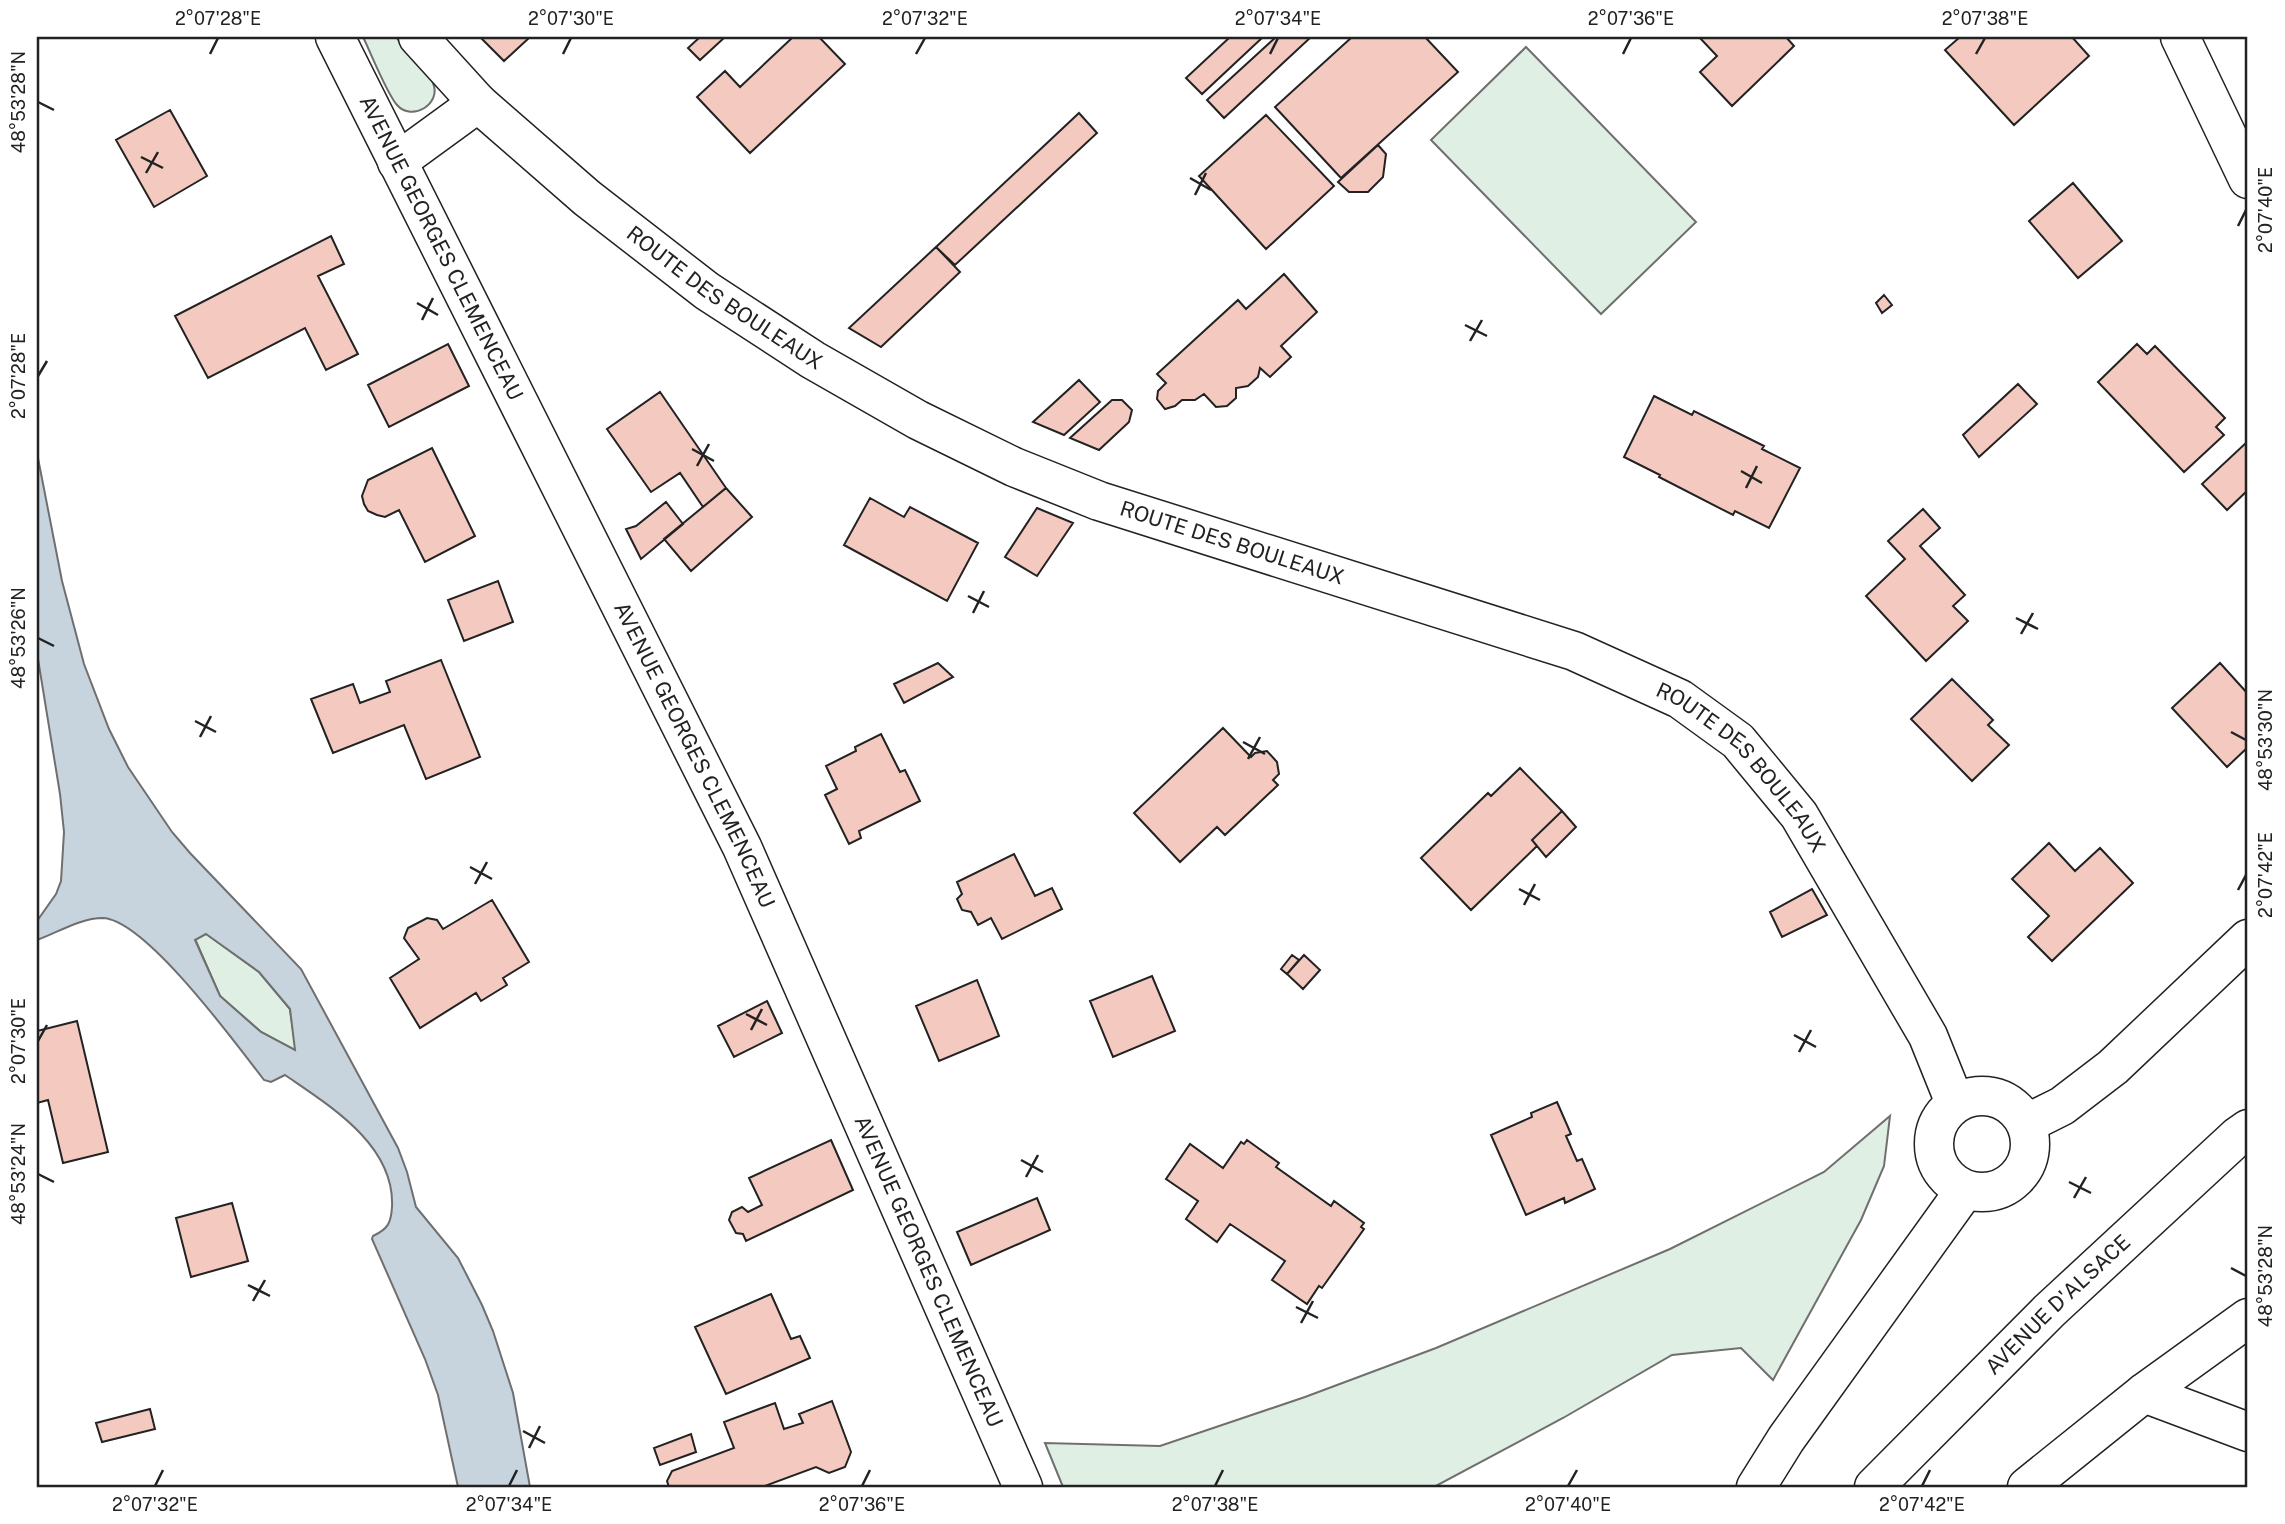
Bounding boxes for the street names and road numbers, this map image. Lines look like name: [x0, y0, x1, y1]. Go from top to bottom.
street label: AVENUE GEORGES CLEMENCEAU: [354, 91, 528, 404]
street label: ROUTE DES BOULEAUX: [622, 220, 827, 375]
street label: ROUTE DES BOULEAUX: [1117, 495, 1347, 590]
street label: AVENUE GEORGES CLEMENCEAU: [609, 598, 780, 912]
street label: ROUTE DES BOULEAUX: [1653, 677, 1831, 857]
street label: AVENUE GEORGES CLEMENCEAU: [849, 1112, 1008, 1431]
street label: AVENUE D'ALSACE: [1980, 1229, 2135, 1380]

